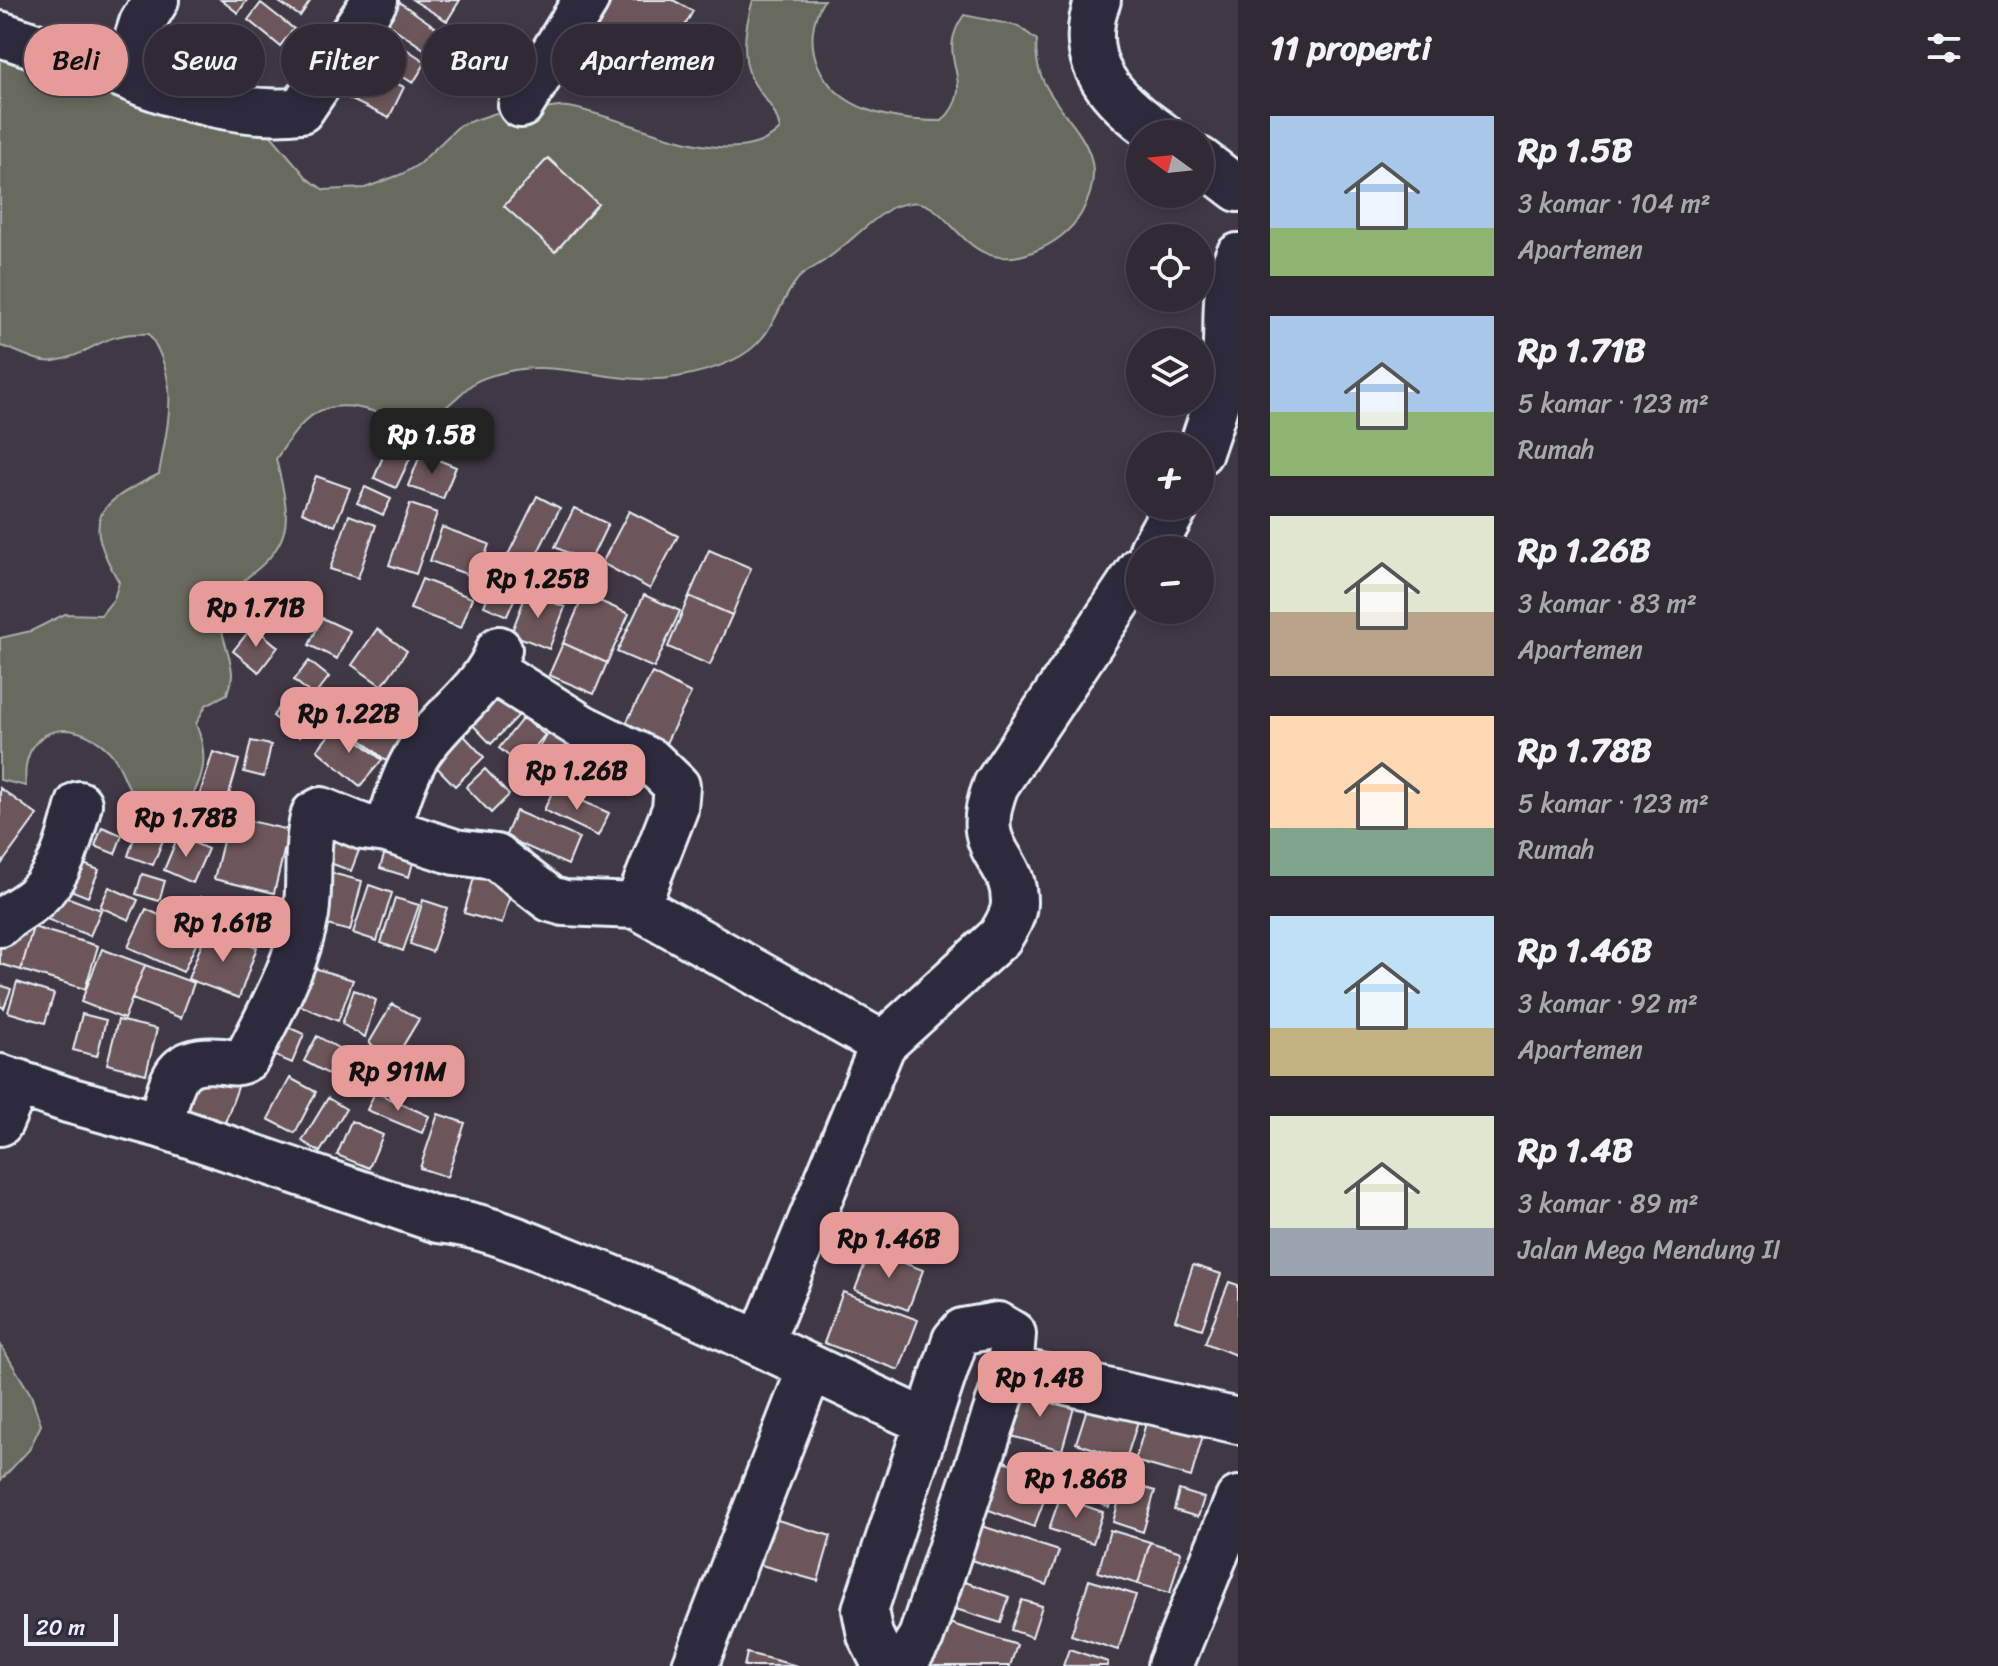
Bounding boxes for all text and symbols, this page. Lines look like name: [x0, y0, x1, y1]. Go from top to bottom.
text: 11 properti: [1270, 18, 1431, 78]
chip: Beli: [24, 24, 128, 96]
chip: Sewa: [144, 24, 265, 96]
chip: Filter: [281, 24, 406, 96]
chip: Baru: [422, 24, 536, 96]
chip: Apartemen: [552, 24, 743, 96]
icon: filters: [1922, 26, 1966, 70]
north arrow: [1126, 120, 1214, 208]
map controls: [1126, 120, 1214, 624]
text: Rp 1.5B: [1518, 120, 1633, 180]
icon: home: [1334, 148, 1430, 244]
text: 3 kamar · 104 m²: [1518, 180, 1711, 226]
button: locate: [1126, 224, 1214, 312]
text: Apartemen: [1518, 226, 1643, 272]
text: Rp 1.71B: [1518, 320, 1646, 380]
button: layers: [1126, 328, 1214, 416]
icon: home: [1334, 348, 1430, 444]
text: 5 kamar · 123 m²: [1518, 380, 1709, 426]
pin: Rp 1.5B: [358, 408, 506, 476]
text: Rp 1.5B: [388, 411, 476, 457]
text: Rumah: [1518, 426, 1594, 472]
button: +: [1126, 432, 1214, 520]
text: Rp 1.26B: [1518, 520, 1651, 580]
button: −: [1126, 536, 1214, 624]
icon: home: [1334, 548, 1430, 644]
pin: Rp 1.25B: [455, 552, 621, 620]
text: Rp 1.25B: [487, 555, 589, 601]
text: 3 kamar · 83 m²: [1518, 580, 1697, 626]
pin: Rp 1.71B: [173, 581, 339, 649]
text: Rp 1.71B: [207, 584, 305, 630]
text: Apartemen: [1518, 626, 1643, 672]
pin: Rp 1.22B: [266, 687, 432, 755]
text: Rp 1.22B: [298, 690, 400, 736]
text: Rp 1.78B: [1518, 720, 1652, 780]
pin: Rp 1.26B: [494, 744, 660, 812]
text: Rp 1.26B: [526, 747, 628, 793]
icon: home: [1334, 748, 1430, 844]
text: 5 kamar · 123 m²: [1518, 780, 1709, 826]
pin: Rp 1.78B: [103, 791, 269, 859]
text: Rp 1.78B: [135, 794, 237, 840]
text: Rumah: [1518, 826, 1594, 872]
pin: Rp 1.61B: [140, 896, 306, 964]
text: Rp 1.61B: [174, 899, 272, 945]
text: Rp 1.46B: [1518, 920, 1652, 980]
icon: home: [1334, 948, 1430, 1044]
text: 3 kamar · 92 m²: [1518, 980, 1698, 1026]
text: Apartemen: [1518, 1026, 1643, 1072]
pin: Rp 911M: [324, 1045, 472, 1113]
text: Rp 911M: [350, 1048, 446, 1094]
text: Rp 1.4B: [1518, 1120, 1633, 1180]
icon: home: [1334, 1148, 1430, 1244]
text: 3 kamar · 89 m²: [1518, 1180, 1699, 1226]
pin: Rp 1.46B: [806, 1212, 972, 1280]
text: Rp 1.46B: [838, 1215, 940, 1261]
text: Jalan Mega Mendung II: [1518, 1226, 1781, 1272]
pin: Rp 1.4B: [966, 1351, 1114, 1419]
text: Rp 1.4B: [996, 1354, 1084, 1400]
pin: Rp 1.86B: [993, 1452, 1159, 1520]
text: Rp 1.86B: [1025, 1455, 1127, 1501]
text: 20 m: [36, 1608, 85, 1647]
scale bar: [24, 1610, 118, 1646]

